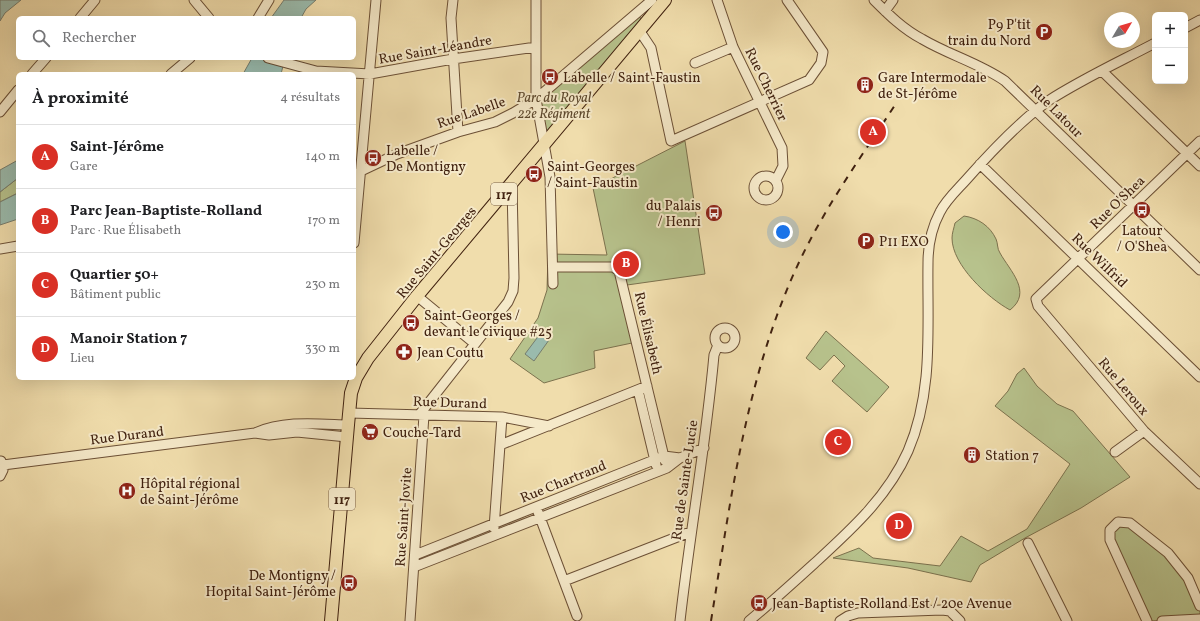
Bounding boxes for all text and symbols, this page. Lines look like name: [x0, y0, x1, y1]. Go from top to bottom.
north arrow: [1104, 12, 1140, 48]
map controls: [1152, 12, 1188, 84]
button: +: [1152, 12, 1188, 48]
search box: [16, 16, 356, 60]
place label: P9 P'tit train du Nord: [948, 16, 1031, 51]
parking icon: P9 P'tit train du Nord: [1034, 22, 1054, 42]
icon: search: [30, 27, 52, 49]
text: Rechercher: [62, 28, 136, 49]
street label: Rue Saint-Léandre: [377, 31, 494, 70]
street label: Rue Cherrier: [740, 45, 792, 125]
button: −: [1152, 48, 1188, 84]
bus stop icon: Labelle / Saint-Faustin: [540, 67, 560, 87]
place label: Labelle / Saint-Faustin: [563, 69, 701, 88]
place label: Gare Intermodale de St-Jérôme: [878, 69, 987, 104]
building icon: Gare Intermodale de St-Jérôme: [855, 75, 875, 95]
street label: Rue Latour: [1025, 81, 1087, 143]
text: À proximité: [32, 87, 129, 110]
text: 4 résultats: [280, 89, 340, 107]
park label: Parc du Royal 22e Régiment: [517, 89, 592, 124]
street label: Rue Labelle: [435, 93, 508, 134]
pin: A: [860, 117, 886, 147]
text: Saint-Jérôme: [70, 137, 164, 158]
place label: Labelle / De Montigny: [386, 142, 466, 177]
text: A: [40, 148, 50, 166]
text: 140 m: [306, 148, 340, 166]
bus stop icon: Labelle / De Montigny: [363, 148, 383, 168]
text: Gare: [70, 158, 98, 176]
place label: Saint-Georges / Saint-Faustin: [547, 158, 638, 193]
bus stop icon: Saint-Georges / Saint-Faustin: [524, 164, 544, 184]
street label: Rue O'Shea: [1086, 172, 1150, 234]
road number: 117: [491, 183, 517, 205]
place label: du Palais / Henri: [646, 197, 701, 232]
bus stop icon: Latour / O'Shea: [1132, 200, 1152, 220]
text: Parc Jean-Baptiste-Rolland: [70, 201, 262, 222]
street label: Rue Saint-Georges: [393, 203, 481, 303]
bus stop icon: du Palais / Henri: [704, 203, 724, 223]
text: B: [41, 212, 49, 230]
text: 170 m: [307, 212, 340, 230]
text: Parc · Rue Élisabeth: [70, 222, 181, 240]
your location: [773, 222, 793, 242]
place label: Latour / O'Shea: [1117, 222, 1167, 257]
street label: Rue Wilfrid: [1067, 229, 1131, 293]
parking icon: P11 EXO: [856, 231, 876, 251]
place label: P11 EXO: [879, 233, 929, 252]
pin: B: [613, 249, 639, 279]
text: Quartier 50+: [70, 265, 159, 286]
text: C: [41, 276, 49, 294]
text: 230 m: [305, 276, 340, 294]
text: Bâtiment public: [70, 286, 161, 304]
street label: Rue Élisabeth: [629, 290, 666, 377]
place label: Saint-Georges / devant le civique #25: [424, 307, 552, 342]
bus stop icon: Saint-Georges / devant le civique #25: [401, 313, 421, 333]
text: Manoir Station 7: [70, 329, 188, 350]
text: D: [40, 340, 50, 358]
text: 330 m: [305, 340, 340, 358]
pharmacy icon: Jean Coutu: [394, 342, 414, 362]
place label: Jean Coutu: [417, 344, 484, 363]
text: Lieu: [70, 350, 95, 368]
street label: Rue Leroux: [1093, 354, 1153, 420]
street label: Rue Durand: [413, 393, 487, 414]
street label: Rue de Sainte-Lucie: [668, 419, 703, 542]
supermarket icon: Couche-Tard: [360, 422, 380, 442]
street label: Rue Durand: [89, 423, 165, 450]
place label: Couche-Tard: [383, 424, 461, 443]
pin: C: [825, 427, 851, 457]
building icon: Station 7: [962, 445, 982, 465]
place label: Station 7: [985, 447, 1039, 466]
street label: Rue Chartrand: [518, 456, 610, 508]
street label: Rue Saint-Jovite: [392, 466, 417, 567]
place label: Hôpital régional de Saint-Jérôme: [140, 475, 240, 510]
hospital icon: Hôpital régional de Saint-Jérôme: [117, 481, 137, 501]
road number: 117: [329, 488, 355, 510]
pin: D: [886, 511, 912, 541]
place label: De Montigny / Hopital Saint-Jérôme: [206, 567, 336, 602]
bus stop icon: De Montigny / Hopital Saint-Jérôme: [339, 573, 359, 593]
bus stop icon: Jean-Baptiste-Rolland Est / 20e Avenue: [749, 593, 769, 613]
place label: Jean-Baptiste-Rolland Est / 20e Avenue: [772, 595, 1012, 614]

